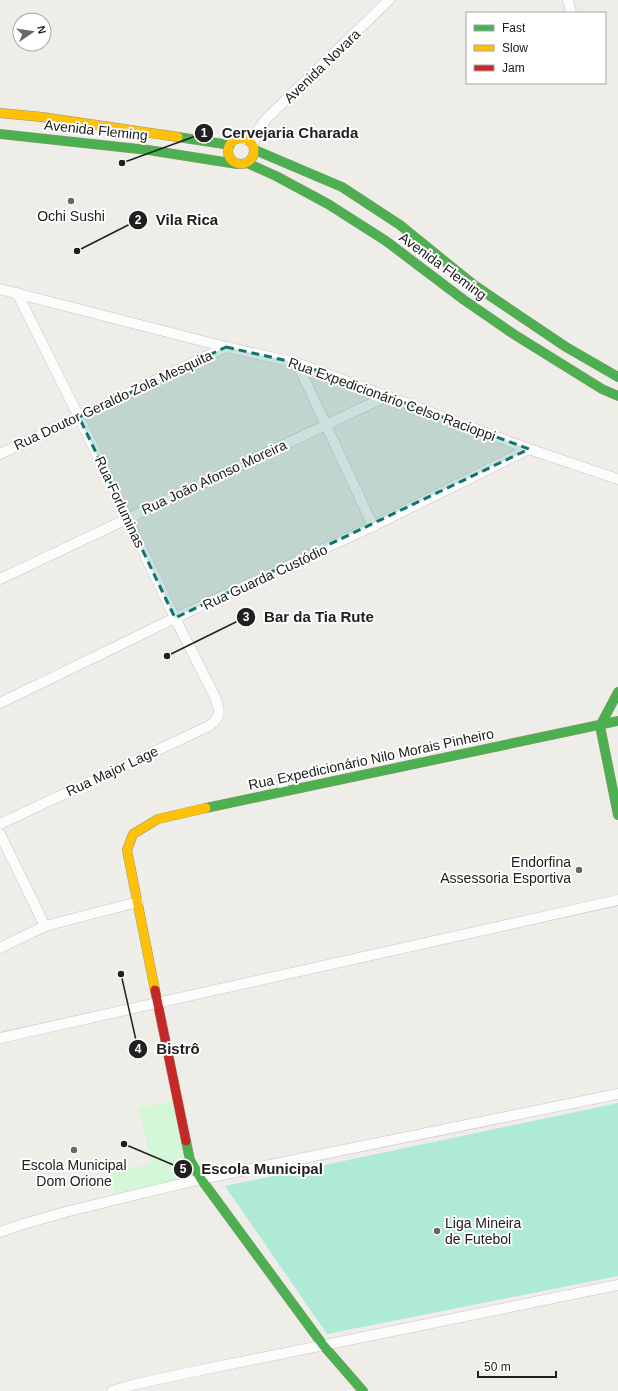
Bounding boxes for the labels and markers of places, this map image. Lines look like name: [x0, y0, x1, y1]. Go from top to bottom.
callout: Cervejaria Charada: [194, 119, 366, 146]
marker: Ochi Sushi: [66, 196, 76, 206]
callout: Vila Rica: [128, 207, 227, 234]
place label: Ochi Sushi: [37, 208, 105, 224]
callout: Bar da Tia Rute: [236, 603, 382, 630]
place label: Endorfina Assessoria Esportiva: [440, 854, 571, 886]
marker: Endorfina Assessoria Esportiva: [574, 865, 584, 875]
callout: Bistrô: [128, 1035, 208, 1062]
marker: Escola Municipal Dom Orione: [69, 1145, 79, 1155]
callout: Escola Municipal: [173, 1155, 331, 1182]
place label: Escola Municipal Dom Orione: [21, 1157, 127, 1189]
place label: Liga Mineira de Futebol: [445, 1215, 521, 1247]
marker: Liga Mineira de Futebol: [432, 1226, 442, 1236]

